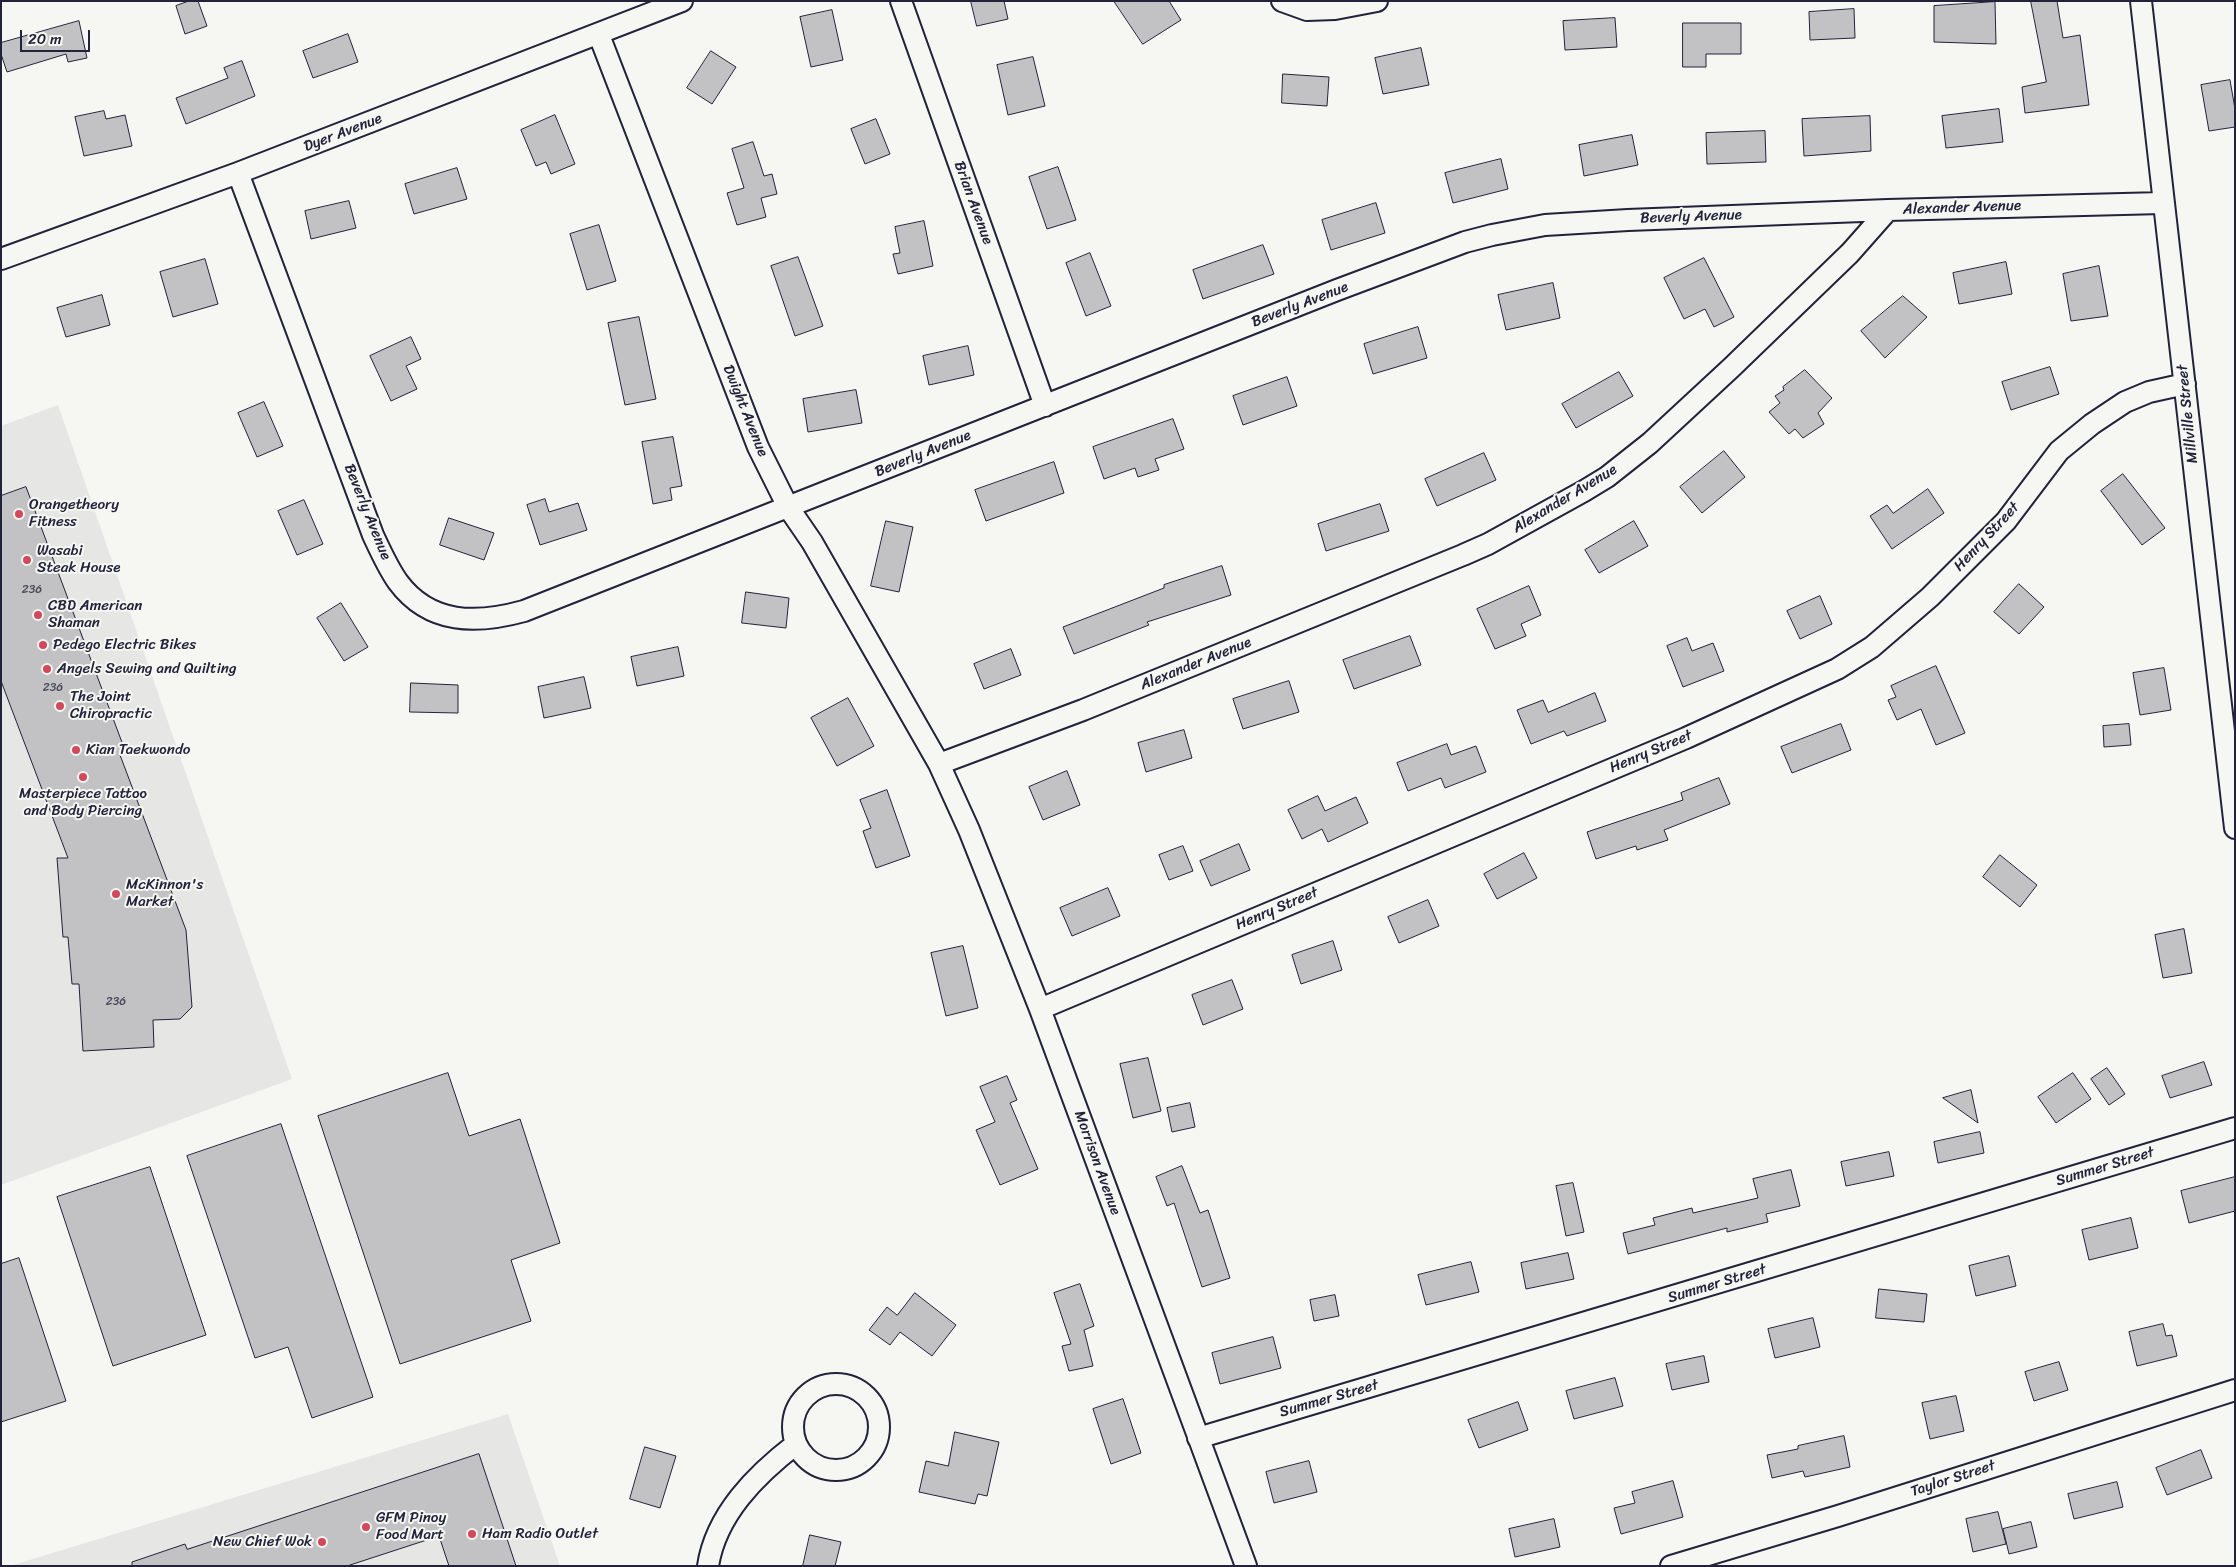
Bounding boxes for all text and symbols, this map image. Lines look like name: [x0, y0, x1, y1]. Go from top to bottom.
scale bar: [22, 20, 92, 52]
text: 20 m: [28, 26, 62, 52]
street label: Dyer Avenue: [301, 110, 385, 156]
street label: Brian Avenue: [950, 159, 996, 247]
street label: Alexander Avenue: [1903, 197, 2021, 219]
street label: Beverly Avenue: [1640, 206, 1742, 228]
street label: Beverly Avenue: [1249, 278, 1351, 332]
street label: Dwight Avenue: [718, 363, 772, 459]
street label: Millville Street: [2174, 364, 2202, 464]
street label: Beverly Avenue: [872, 427, 974, 481]
street label: Beverly Avenue: [340, 461, 394, 563]
street label: Alexander Avenue: [1510, 461, 1620, 537]
place label: Orangetheory Fitness: [29, 496, 119, 531]
street label: Henry Street: [1951, 499, 2023, 575]
marker: Orangetheory Fitness: [13, 508, 25, 520]
place label: Wasabi Steak House: [37, 542, 120, 577]
marker: Wasabi Steak House: [21, 554, 33, 566]
house number: 236: [22, 583, 42, 597]
place label: CBD American Shaman: [48, 597, 142, 632]
marker: CBD American Shaman: [32, 609, 44, 621]
street label: Alexander Avenue: [1138, 634, 1254, 694]
place label: Pedego Electric Bikes: [53, 636, 196, 654]
marker: Pedego Electric Bikes: [37, 639, 49, 651]
place label: Angels Sewing and Quilting: [57, 660, 236, 678]
marker: Angels Sewing and Quilting: [41, 663, 53, 675]
house number: 236: [43, 681, 63, 695]
place label: The Joint Chiropractic: [70, 688, 152, 723]
marker: The Joint Chiropractic: [54, 700, 66, 712]
street label: Henry Street: [1607, 727, 1695, 777]
place label: Kian Taekwondo: [86, 741, 190, 759]
marker: Kian Taekwondo: [70, 744, 82, 756]
marker: Masterpiece Tattoo and Body Piercing: [77, 771, 89, 783]
place label: Masterpiece Tattoo and Body Piercing: [19, 785, 147, 820]
place label: McKinnon's Market: [126, 876, 203, 911]
street label: Henry Street: [1233, 884, 1321, 934]
marker: McKinnon's Market: [110, 888, 122, 900]
house number: 236: [106, 995, 126, 1009]
street label: Morrison Avenue: [1070, 1108, 1124, 1218]
street label: Summer Street: [2054, 1144, 2156, 1190]
street label: Summer Street: [1666, 1261, 1768, 1307]
street label: Summer Street: [1278, 1376, 1380, 1422]
street label: Taylor Street: [1908, 1457, 1998, 1501]
place label: GFM Pinoy Food Mart: [376, 1509, 446, 1544]
marker: GFM Pinoy Food Mart: [360, 1521, 372, 1533]
place label: Ham Radio Outlet: [482, 1525, 598, 1543]
marker: Ham Radio Outlet: [466, 1528, 478, 1540]
place label: New Chief Wok: [213, 1533, 312, 1551]
marker: New Chief Wok: [316, 1536, 328, 1548]

